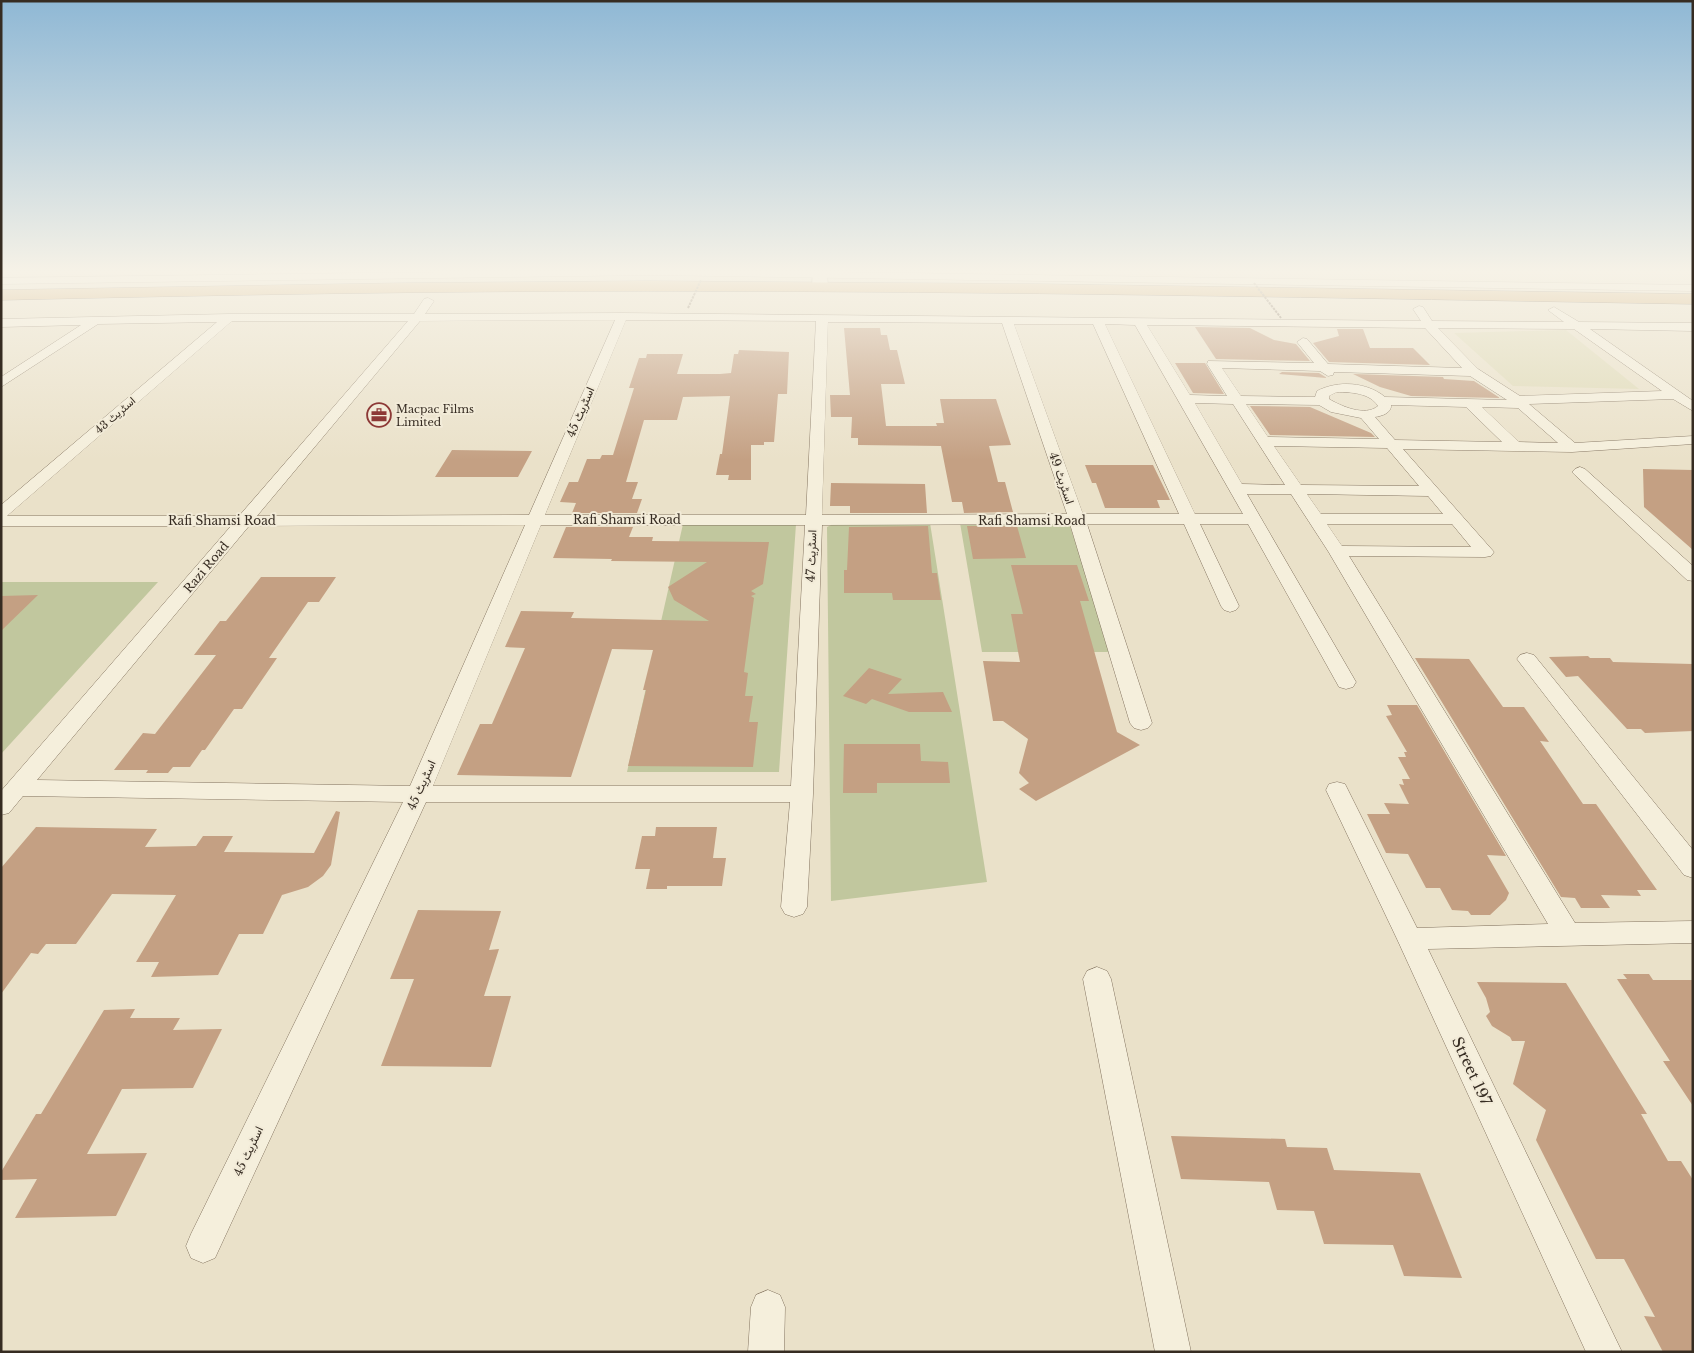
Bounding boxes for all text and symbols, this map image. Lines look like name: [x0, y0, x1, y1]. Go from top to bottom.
street label: اسٹریٹ 45: [563, 385, 598, 440]
street label: اسٹریٹ 43: [92, 394, 138, 436]
office icon: Macpac Films Limited: [366, 402, 392, 428]
place label: Macpac Films Limited: [396, 402, 474, 429]
street label: اسٹریٹ 49: [1045, 450, 1078, 506]
street label: Rafi Shamsi Road: [573, 512, 681, 527]
street label: Rafi Shamsi Road: [168, 513, 276, 528]
street label: Rafi Shamsi Road: [978, 513, 1086, 528]
street label: اسٹریٹ 47: [803, 530, 820, 582]
street label: Razi Road: [180, 538, 232, 596]
street label: اسٹریٹ 45: [403, 758, 440, 813]
street label: Street 197: [1448, 1034, 1496, 1109]
street label: اسٹریٹ 45: [230, 1124, 267, 1179]

